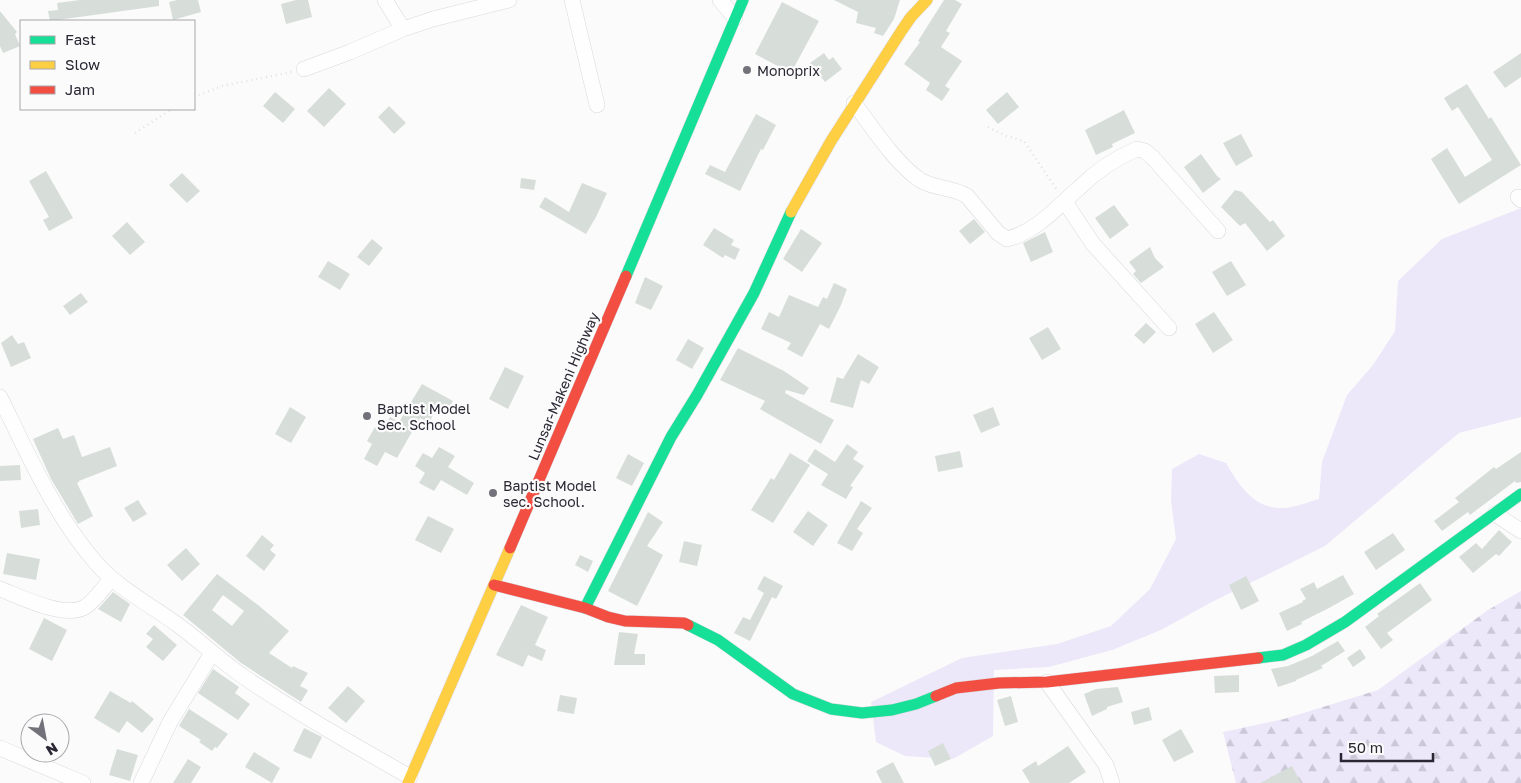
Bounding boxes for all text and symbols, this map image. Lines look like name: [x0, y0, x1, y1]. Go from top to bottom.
legend: [20, 20, 195, 110]
text: Fast: [65, 30, 96, 48]
text: Slow: [65, 55, 100, 73]
place label: Monoprix: [757, 62, 820, 79]
marker: Monoprix: [741, 64, 753, 76]
text: Jam: [65, 80, 95, 98]
street label: Lunsar-Makeni Highway: [524, 309, 602, 463]
place label: Baptist Model Sec. School: [377, 400, 470, 433]
marker: Baptist Model Sec. School: [361, 410, 373, 422]
place label: Baptist Model sec. School.: [503, 477, 596, 510]
marker: Baptist Model sec. School.: [487, 487, 499, 499]
north arrow: [20, 713, 70, 763]
scale bar: [1341, 730, 1434, 762]
text: 50 m: [1348, 738, 1383, 756]
text: N: [43, 739, 61, 759]

